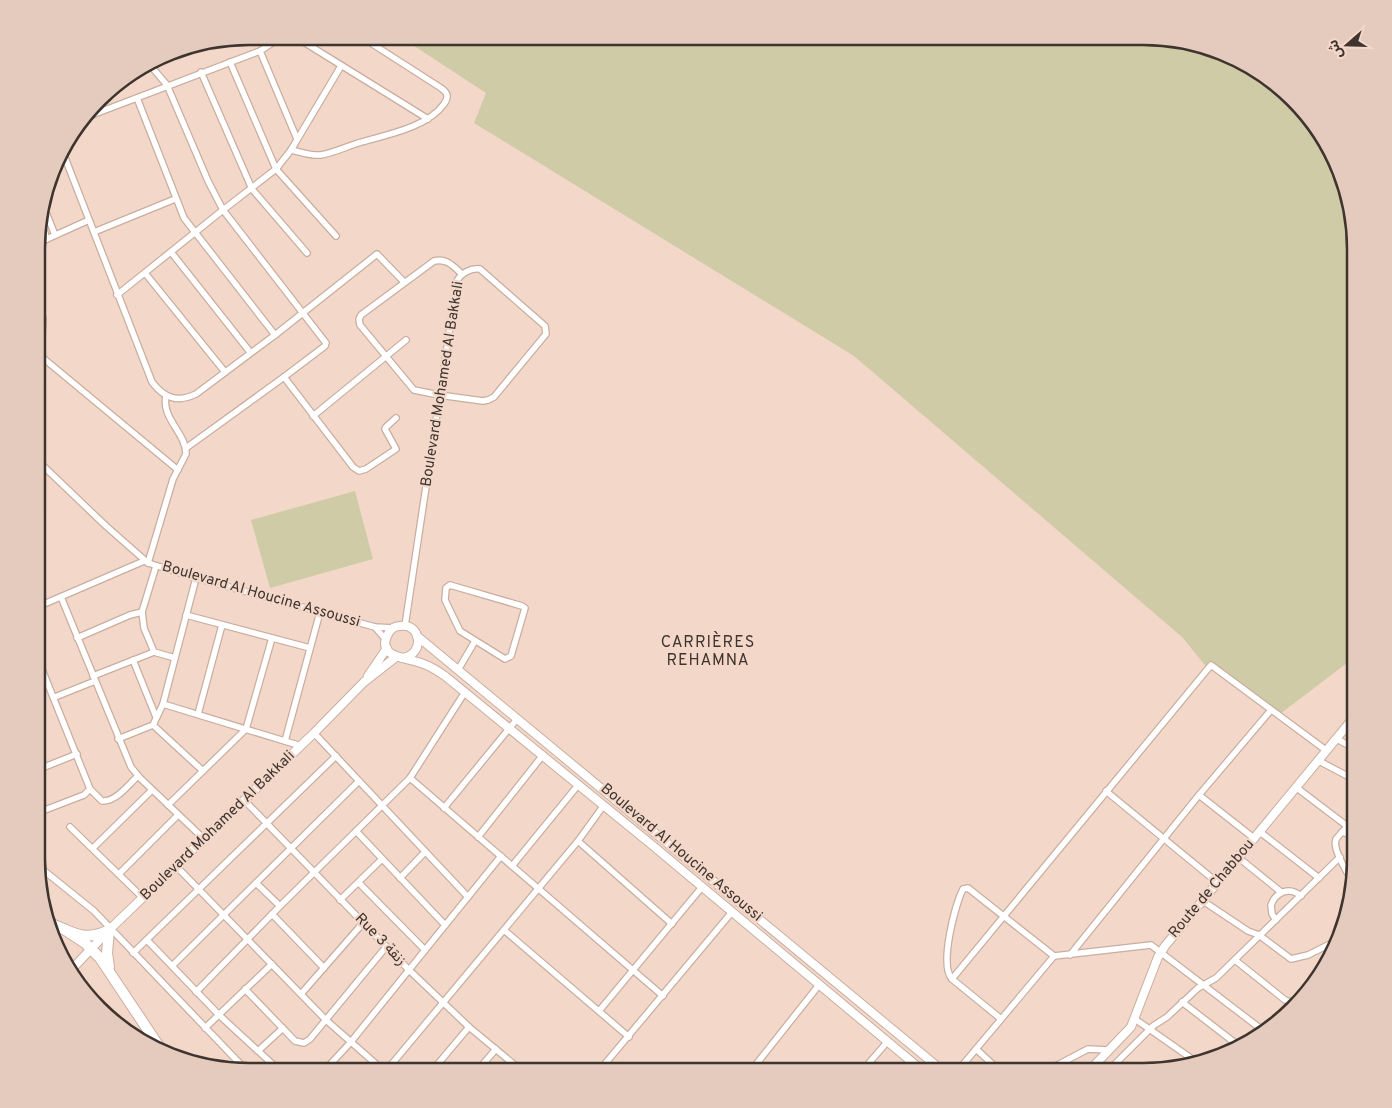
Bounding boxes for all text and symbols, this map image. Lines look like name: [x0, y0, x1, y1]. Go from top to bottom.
north arrow: [1322, 20, 1372, 70]
text: ش: [1325, 37, 1347, 61]
street label: Boulevard Mohamed Al Bakkali: [417, 280, 469, 488]
street label: Boulevard Al Houcine Assoussi: [160, 558, 362, 632]
district label: CARRIÈRES REHAMNA: [661, 631, 755, 671]
street label: Boulevard Mohamed Al Bakkali: [137, 747, 299, 905]
street label: Boulevard Al Houcine Assoussi: [596, 780, 766, 926]
street label: Route de Chabbou: [1165, 836, 1259, 942]
street label: Rue 3 زنقة: [350, 910, 410, 970]

